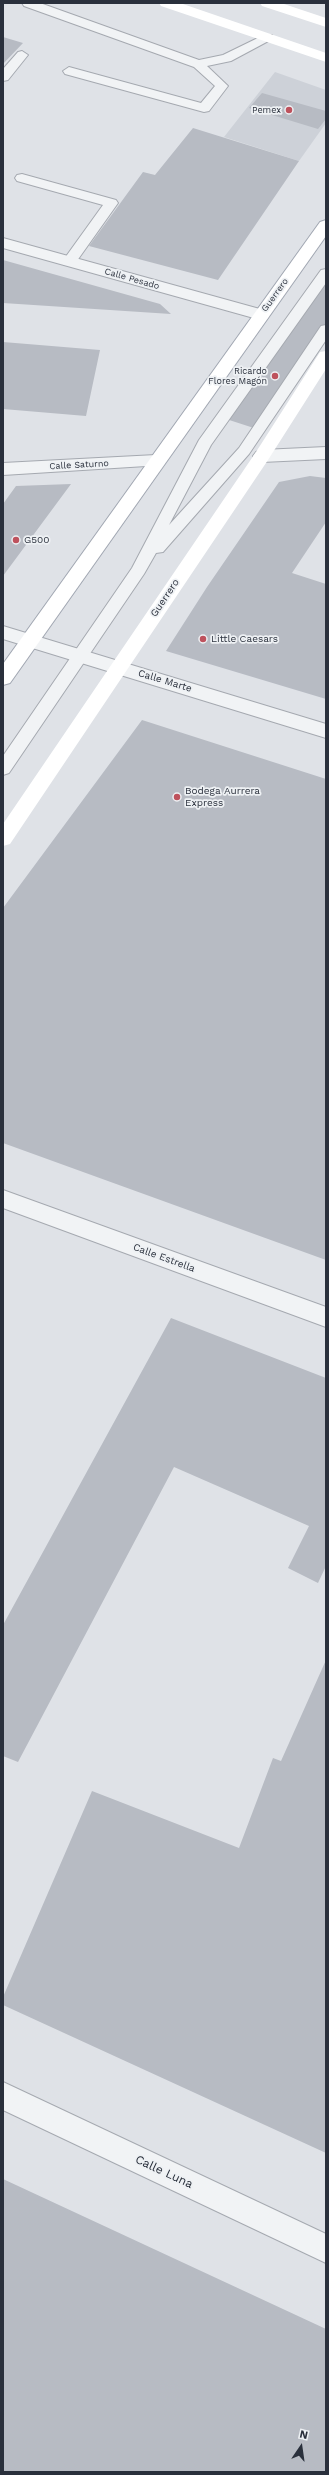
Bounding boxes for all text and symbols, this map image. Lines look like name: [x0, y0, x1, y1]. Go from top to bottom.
place label: Pemex: [252, 105, 281, 115]
marker: Pemex: [284, 105, 294, 115]
street label: Calle Pesado: [103, 266, 161, 292]
street label: Guerrero: [259, 276, 291, 314]
place label: Ricardo Flores Magón: [208, 366, 267, 387]
marker: Ricardo Flores Magón: [270, 371, 280, 381]
street label: Calle Saturno: [49, 458, 109, 472]
place label: G500: [24, 534, 49, 546]
marker: G500: [11, 535, 21, 545]
street label: Guerrero: [148, 577, 182, 619]
place label: Little Caesars: [211, 633, 278, 645]
marker: Little Caesars: [198, 634, 208, 644]
street label: Calle Marte: [137, 667, 193, 695]
place label: Bodega Aurrera Express: [185, 785, 260, 808]
marker: Bodega Aurrera Express: [172, 792, 182, 802]
street label: Calle Estrella: [131, 1241, 197, 1275]
street label: Calle Luna: [133, 2152, 195, 2192]
north arrow: [281, 2427, 321, 2467]
text: N: [298, 2428, 309, 2442]

